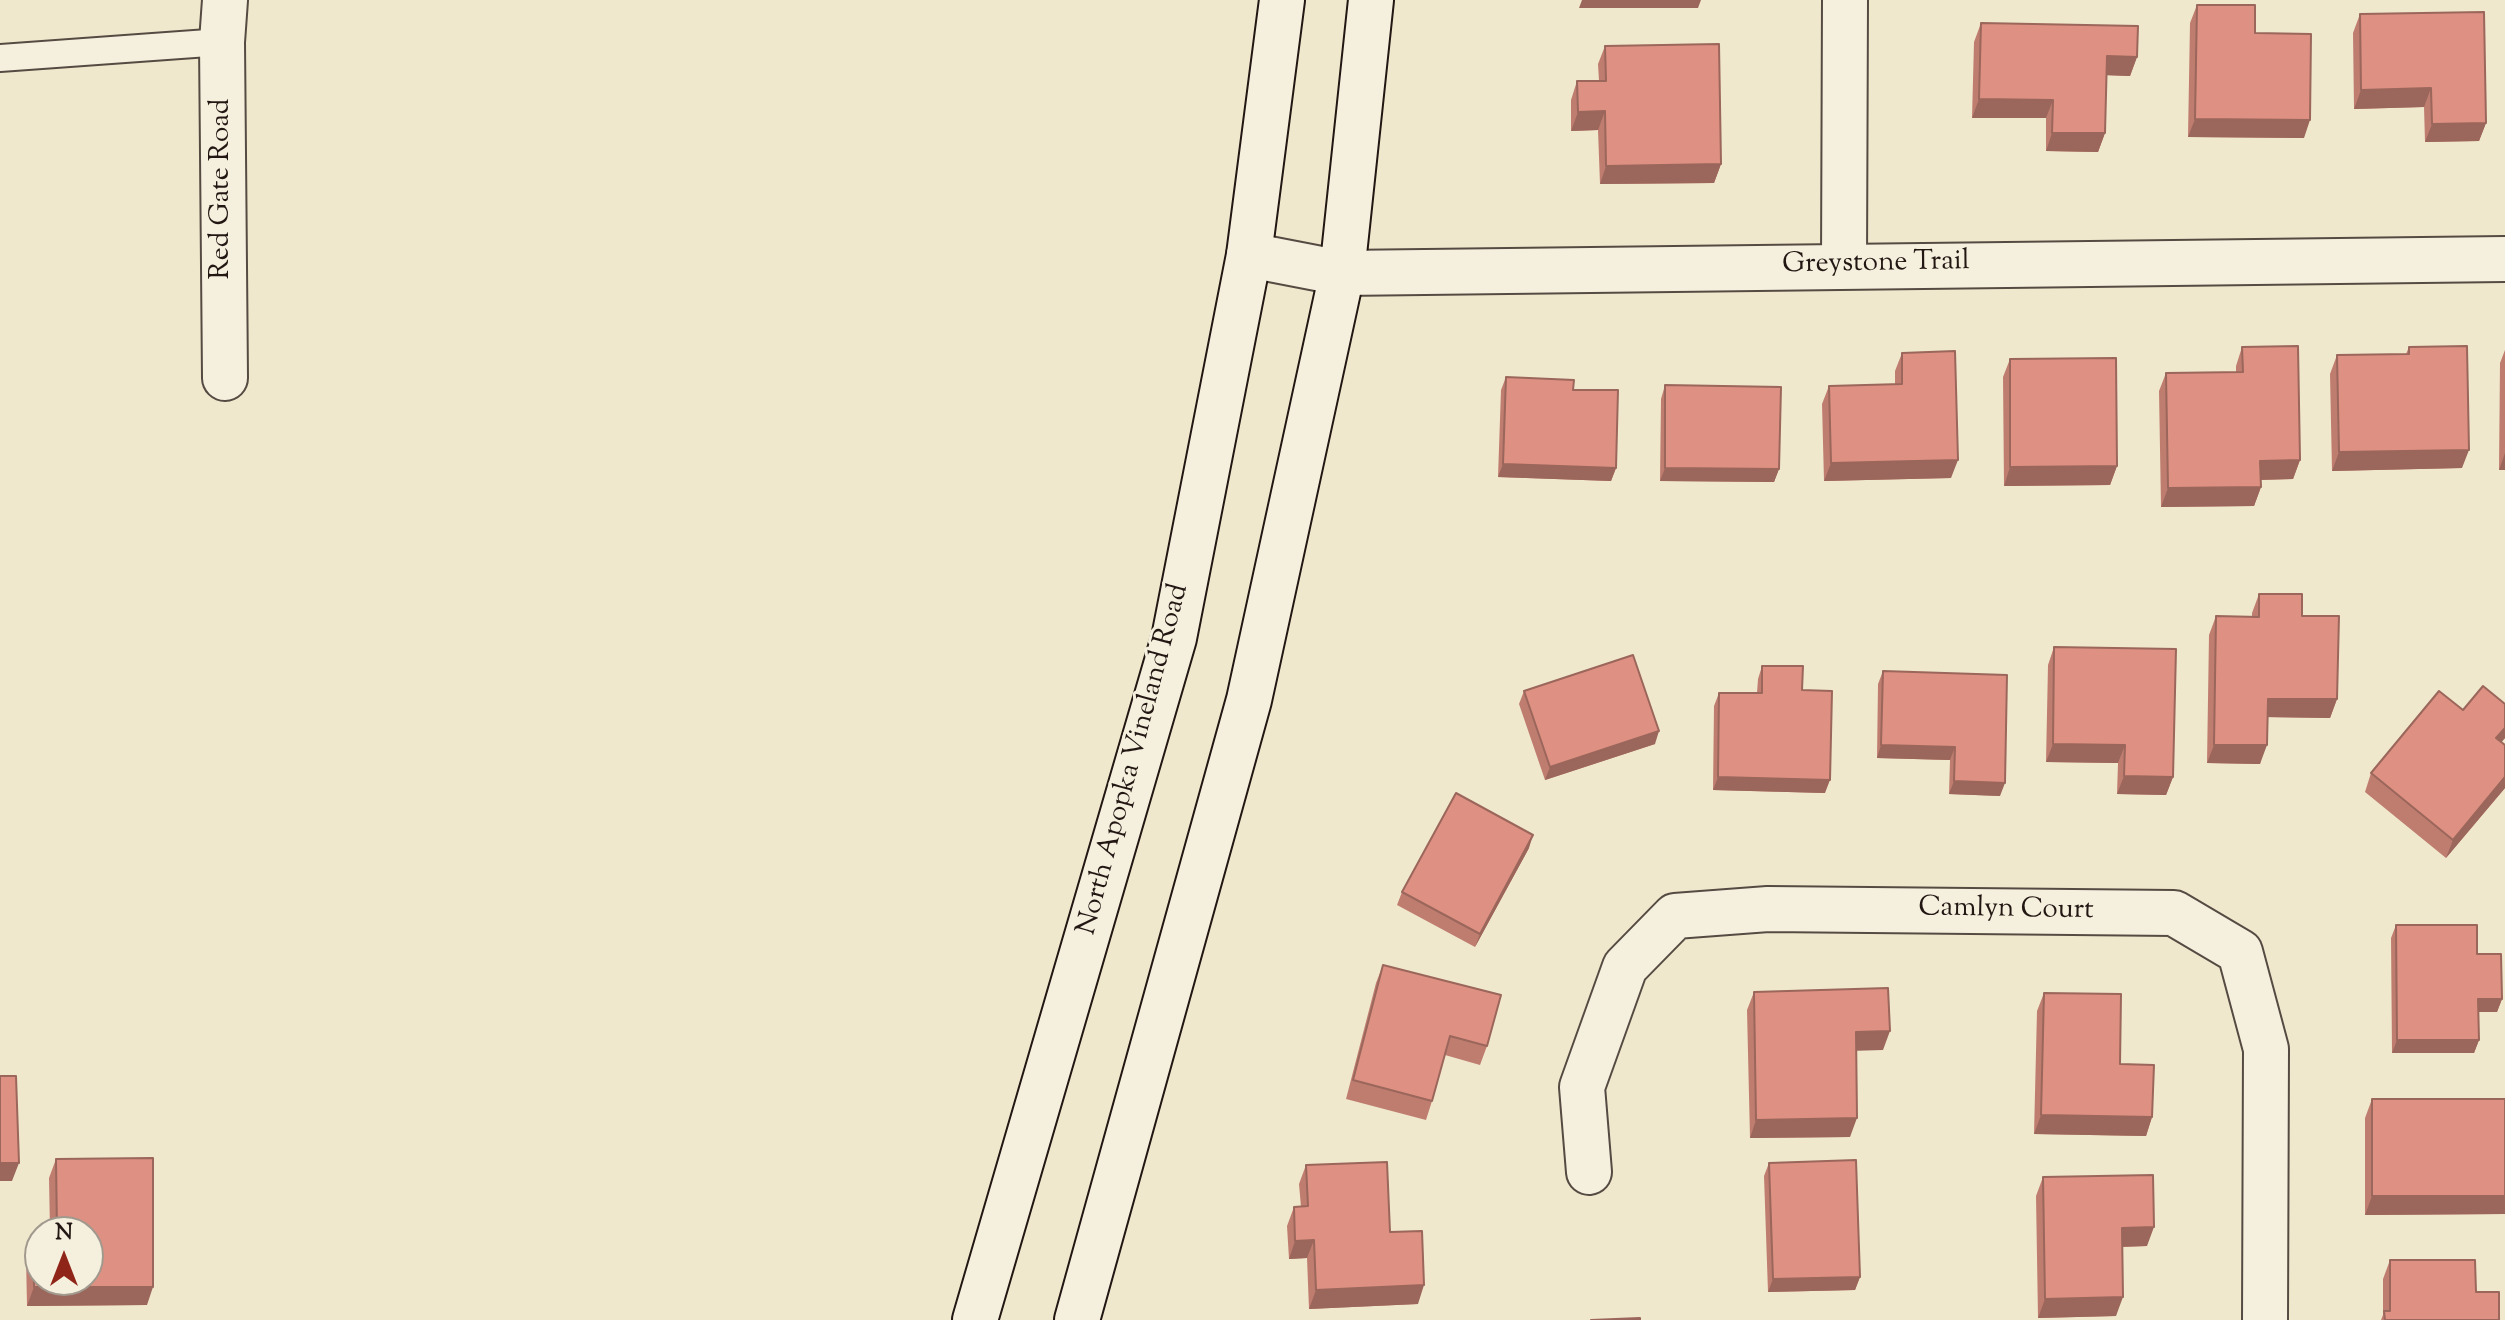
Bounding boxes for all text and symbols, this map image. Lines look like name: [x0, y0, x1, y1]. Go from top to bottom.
street label: Red Gate Road: [206, 98, 240, 280]
street label: Greystone Trail: [1782, 247, 1970, 283]
street label: North Apopka Vineland Road: [1072, 581, 1198, 939]
street label: Camlyn Court: [1918, 893, 2094, 929]
north arrow: [24, 1216, 104, 1296]
text: N: [55, 1218, 73, 1250]

